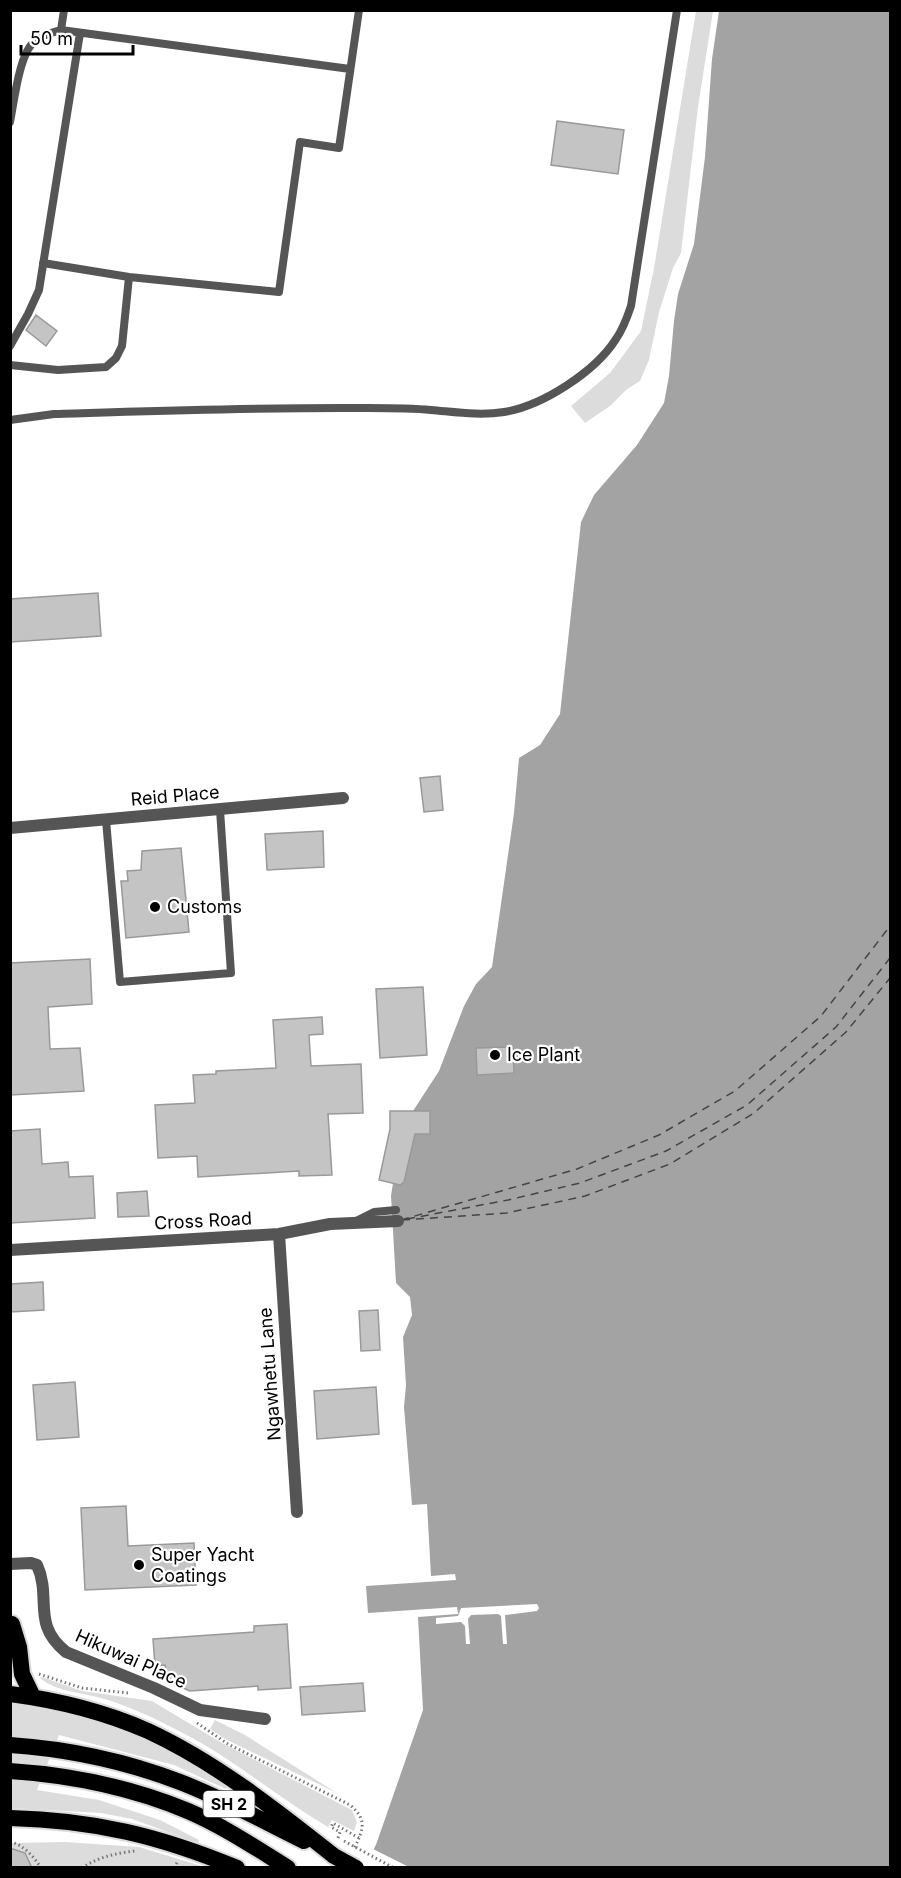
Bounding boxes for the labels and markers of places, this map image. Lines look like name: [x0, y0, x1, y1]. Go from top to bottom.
place label: Customs: [167, 896, 242, 917]
marker: Customs: [148, 900, 162, 914]
place label: Ice Plant: [507, 1044, 580, 1065]
marker: Ice Plant: [488, 1048, 502, 1062]
place label: Super Yacht Coatings: [151, 1544, 255, 1586]
marker: Super Yacht Coatings: [132, 1558, 146, 1572]

